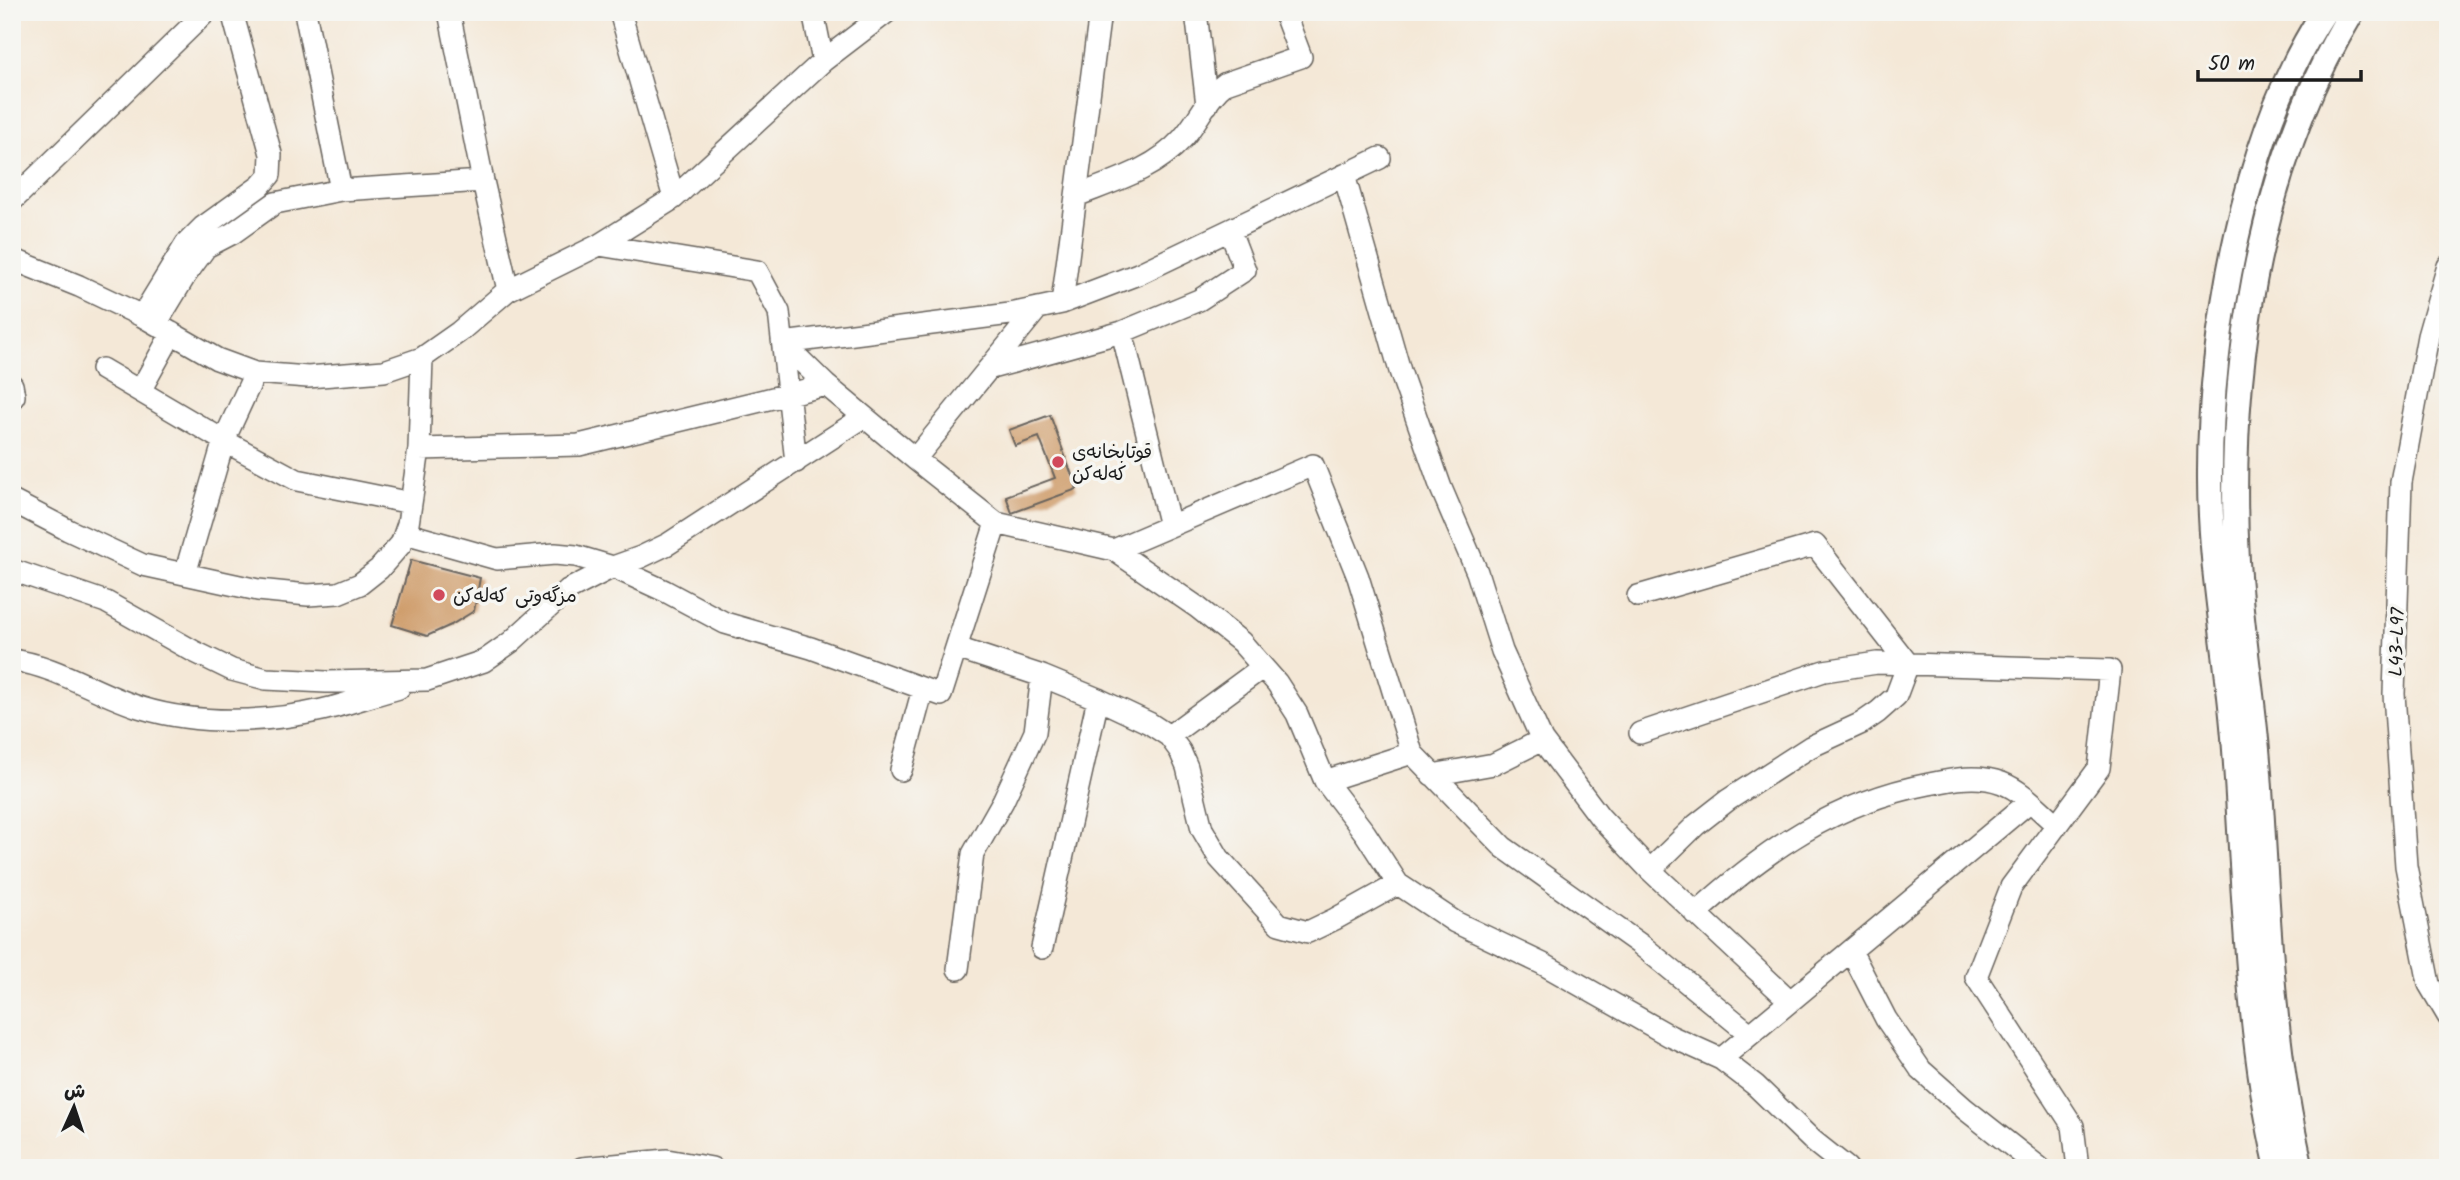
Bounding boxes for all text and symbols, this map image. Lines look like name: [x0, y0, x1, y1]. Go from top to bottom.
scale bar: [2198, 38, 2360, 82]
text: 50 m: [2208, 48, 2255, 81]
place label: قوتابخانەی کەلەکن: [1072, 438, 1152, 490]
marker: قوتابخانەی کەلەکن: [1050, 454, 1066, 470]
place label: مزگەوتی کەلەکن: [453, 582, 577, 612]
marker: مزگەوتی کەلەکن: [431, 587, 447, 603]
street label: L43-L97: [2382, 606, 2414, 677]
north arrow: [38, 1072, 108, 1142]
text: ش: [64, 1076, 86, 1108]

